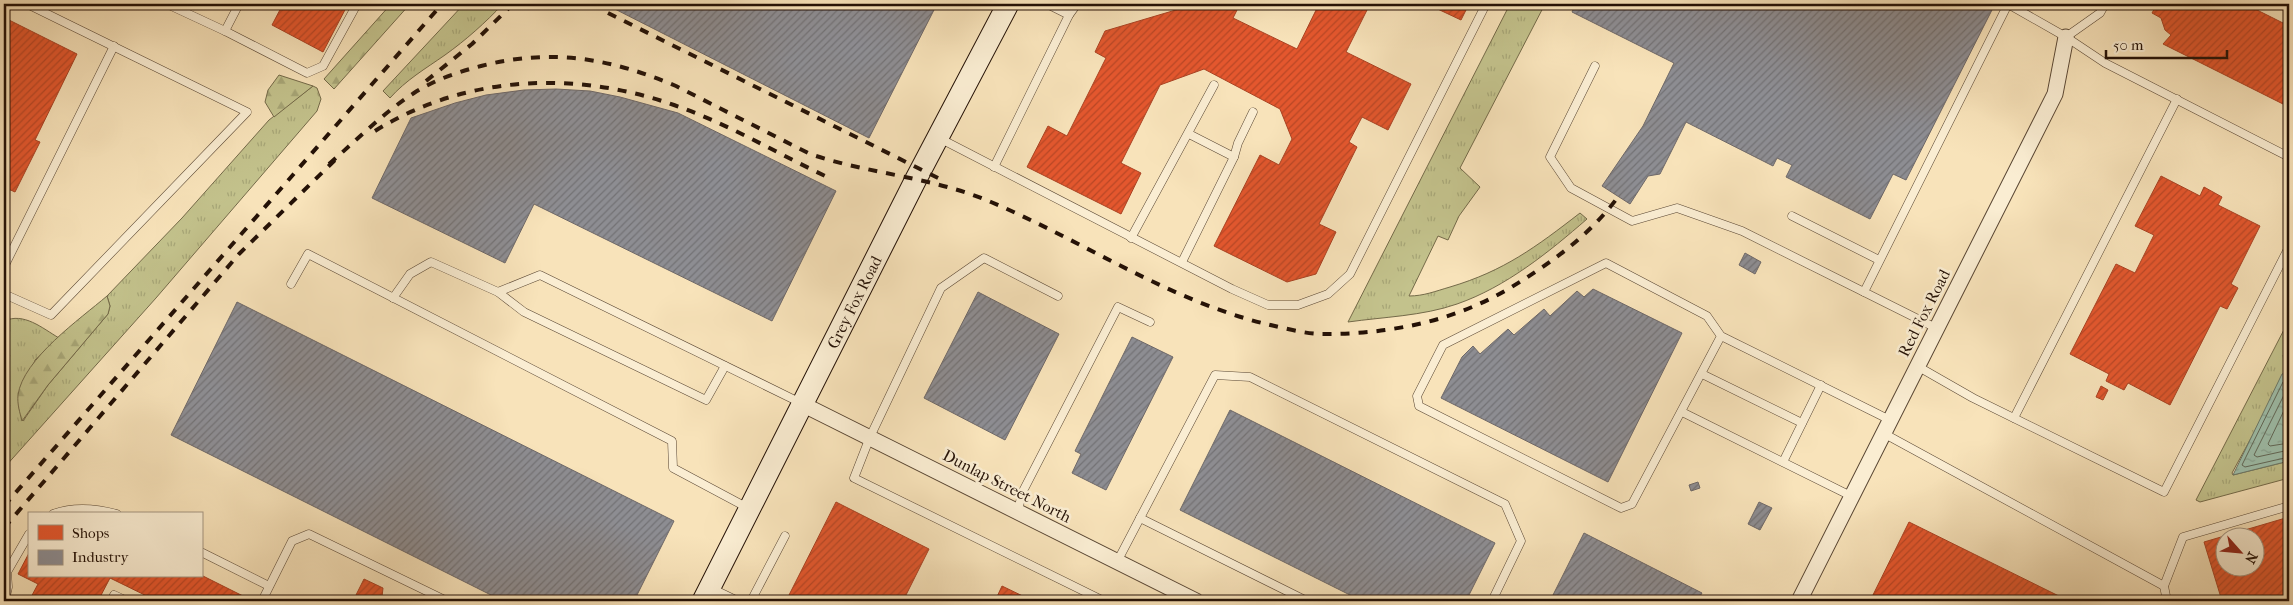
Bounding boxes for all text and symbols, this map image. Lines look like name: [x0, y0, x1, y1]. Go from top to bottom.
scale bar: [2106, 28, 2227, 60]
text: 50 m: [2113, 36, 2144, 54]
street label: Grey Fox Road: [823, 252, 885, 351]
street label: Red Fox Road: [1894, 266, 1954, 360]
street label: Dunlap Street North: [940, 445, 1074, 527]
legend: [28, 512, 202, 578]
text: Shops: [72, 524, 110, 542]
north arrow: [2216, 528, 2266, 578]
text: Industry: [72, 548, 129, 566]
text: N: [2241, 549, 2261, 567]

